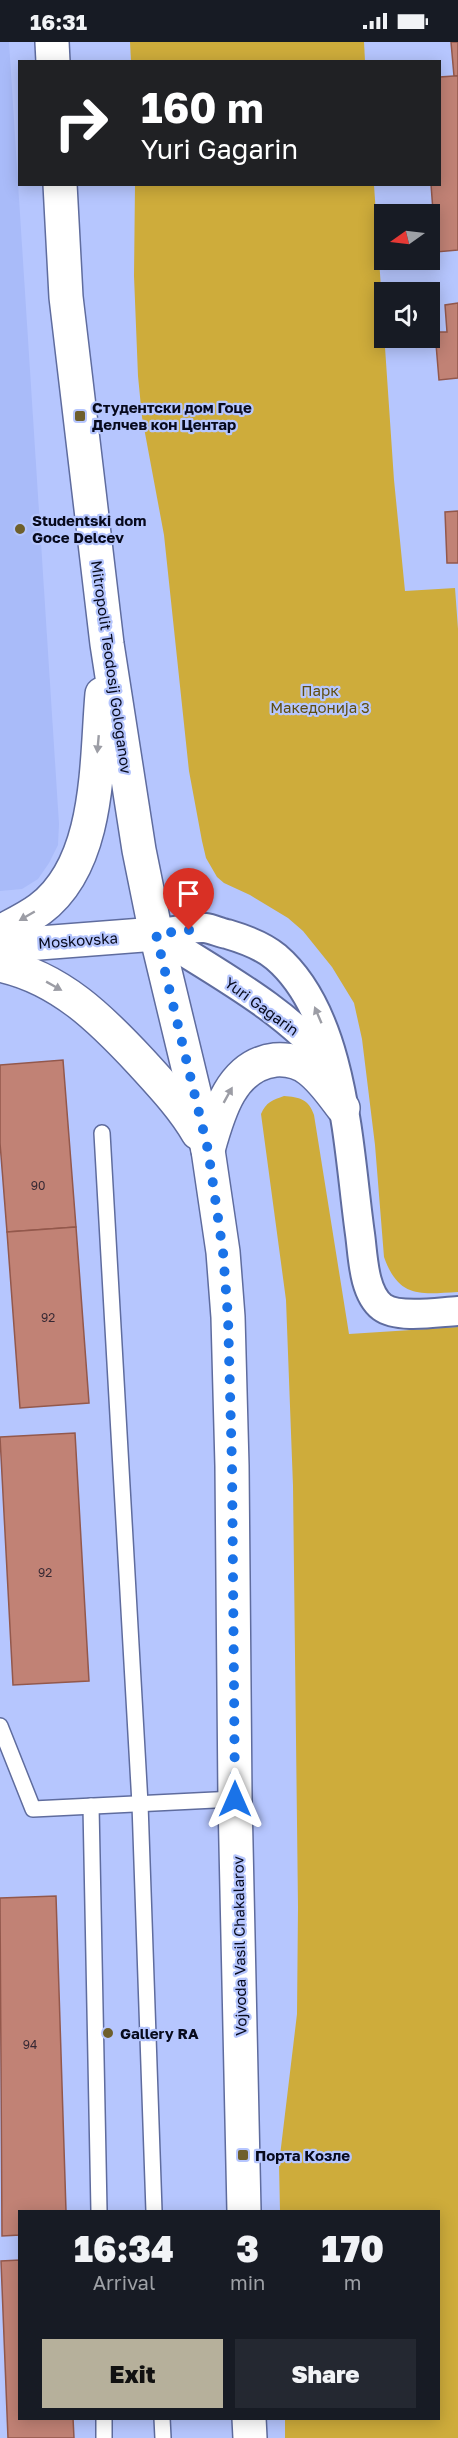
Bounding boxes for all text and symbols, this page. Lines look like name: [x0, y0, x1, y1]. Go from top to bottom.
text: 16:31: [30, 8, 87, 35]
text: 160 m: [141, 82, 264, 132]
icon: right: [42, 84, 120, 162]
text: Yuri Gagarin: [141, 133, 298, 165]
north arrow: [374, 204, 440, 270]
map controls: [374, 204, 440, 348]
button: sound: [374, 282, 440, 348]
place label: Студентски дом Гоце Делчев кон Центар: [92, 398, 252, 433]
marker: Студентски дом Гоце Делчев кон Центар: [73, 409, 87, 423]
place label: Studentski dom Goce Delcev: [32, 511, 146, 546]
marker: Studentski dom Goce Delcev: [13, 522, 27, 536]
street label: Mitropolit Teodosij Gologanov: [88, 559, 136, 775]
park label: Парк Македонија 3: [270, 681, 370, 716]
one-way arrow: [93, 735, 103, 754]
pin: [163, 868, 214, 930]
icon: arrive: [172, 877, 205, 910]
one-way arrow: [18, 911, 35, 921]
street label: Moskovska: [38, 928, 118, 952]
street label: Yuri Gagarin: [221, 973, 303, 1039]
one-way arrow: [46, 981, 63, 991]
one-way arrow: [313, 1006, 322, 1024]
one-way arrow: [223, 1086, 233, 1103]
house number: 90: [31, 1178, 45, 1193]
house number: 92: [41, 1310, 55, 1325]
house number: 92: [38, 1565, 52, 1580]
position arrow: [203, 1767, 267, 1831]
street label: Vojvoda Vasil Chakalarov: [228, 1855, 250, 2036]
place label: Gallery RA: [120, 2024, 199, 2042]
marker: Gallery RA: [101, 2026, 115, 2040]
house number: 94: [23, 2037, 37, 2052]
place label: Порта Козле: [255, 2146, 350, 2164]
marker: Порта Козле: [236, 2148, 250, 2162]
text: 16:34: [74, 2227, 174, 2270]
text: 3: [236, 2227, 259, 2270]
text: 170: [321, 2227, 384, 2270]
text: Arrival: [93, 2270, 155, 2294]
text: min: [230, 2270, 265, 2294]
text: m: [344, 2270, 362, 2294]
button: Exit: [42, 2339, 223, 2408]
button: Share: [235, 2339, 416, 2408]

